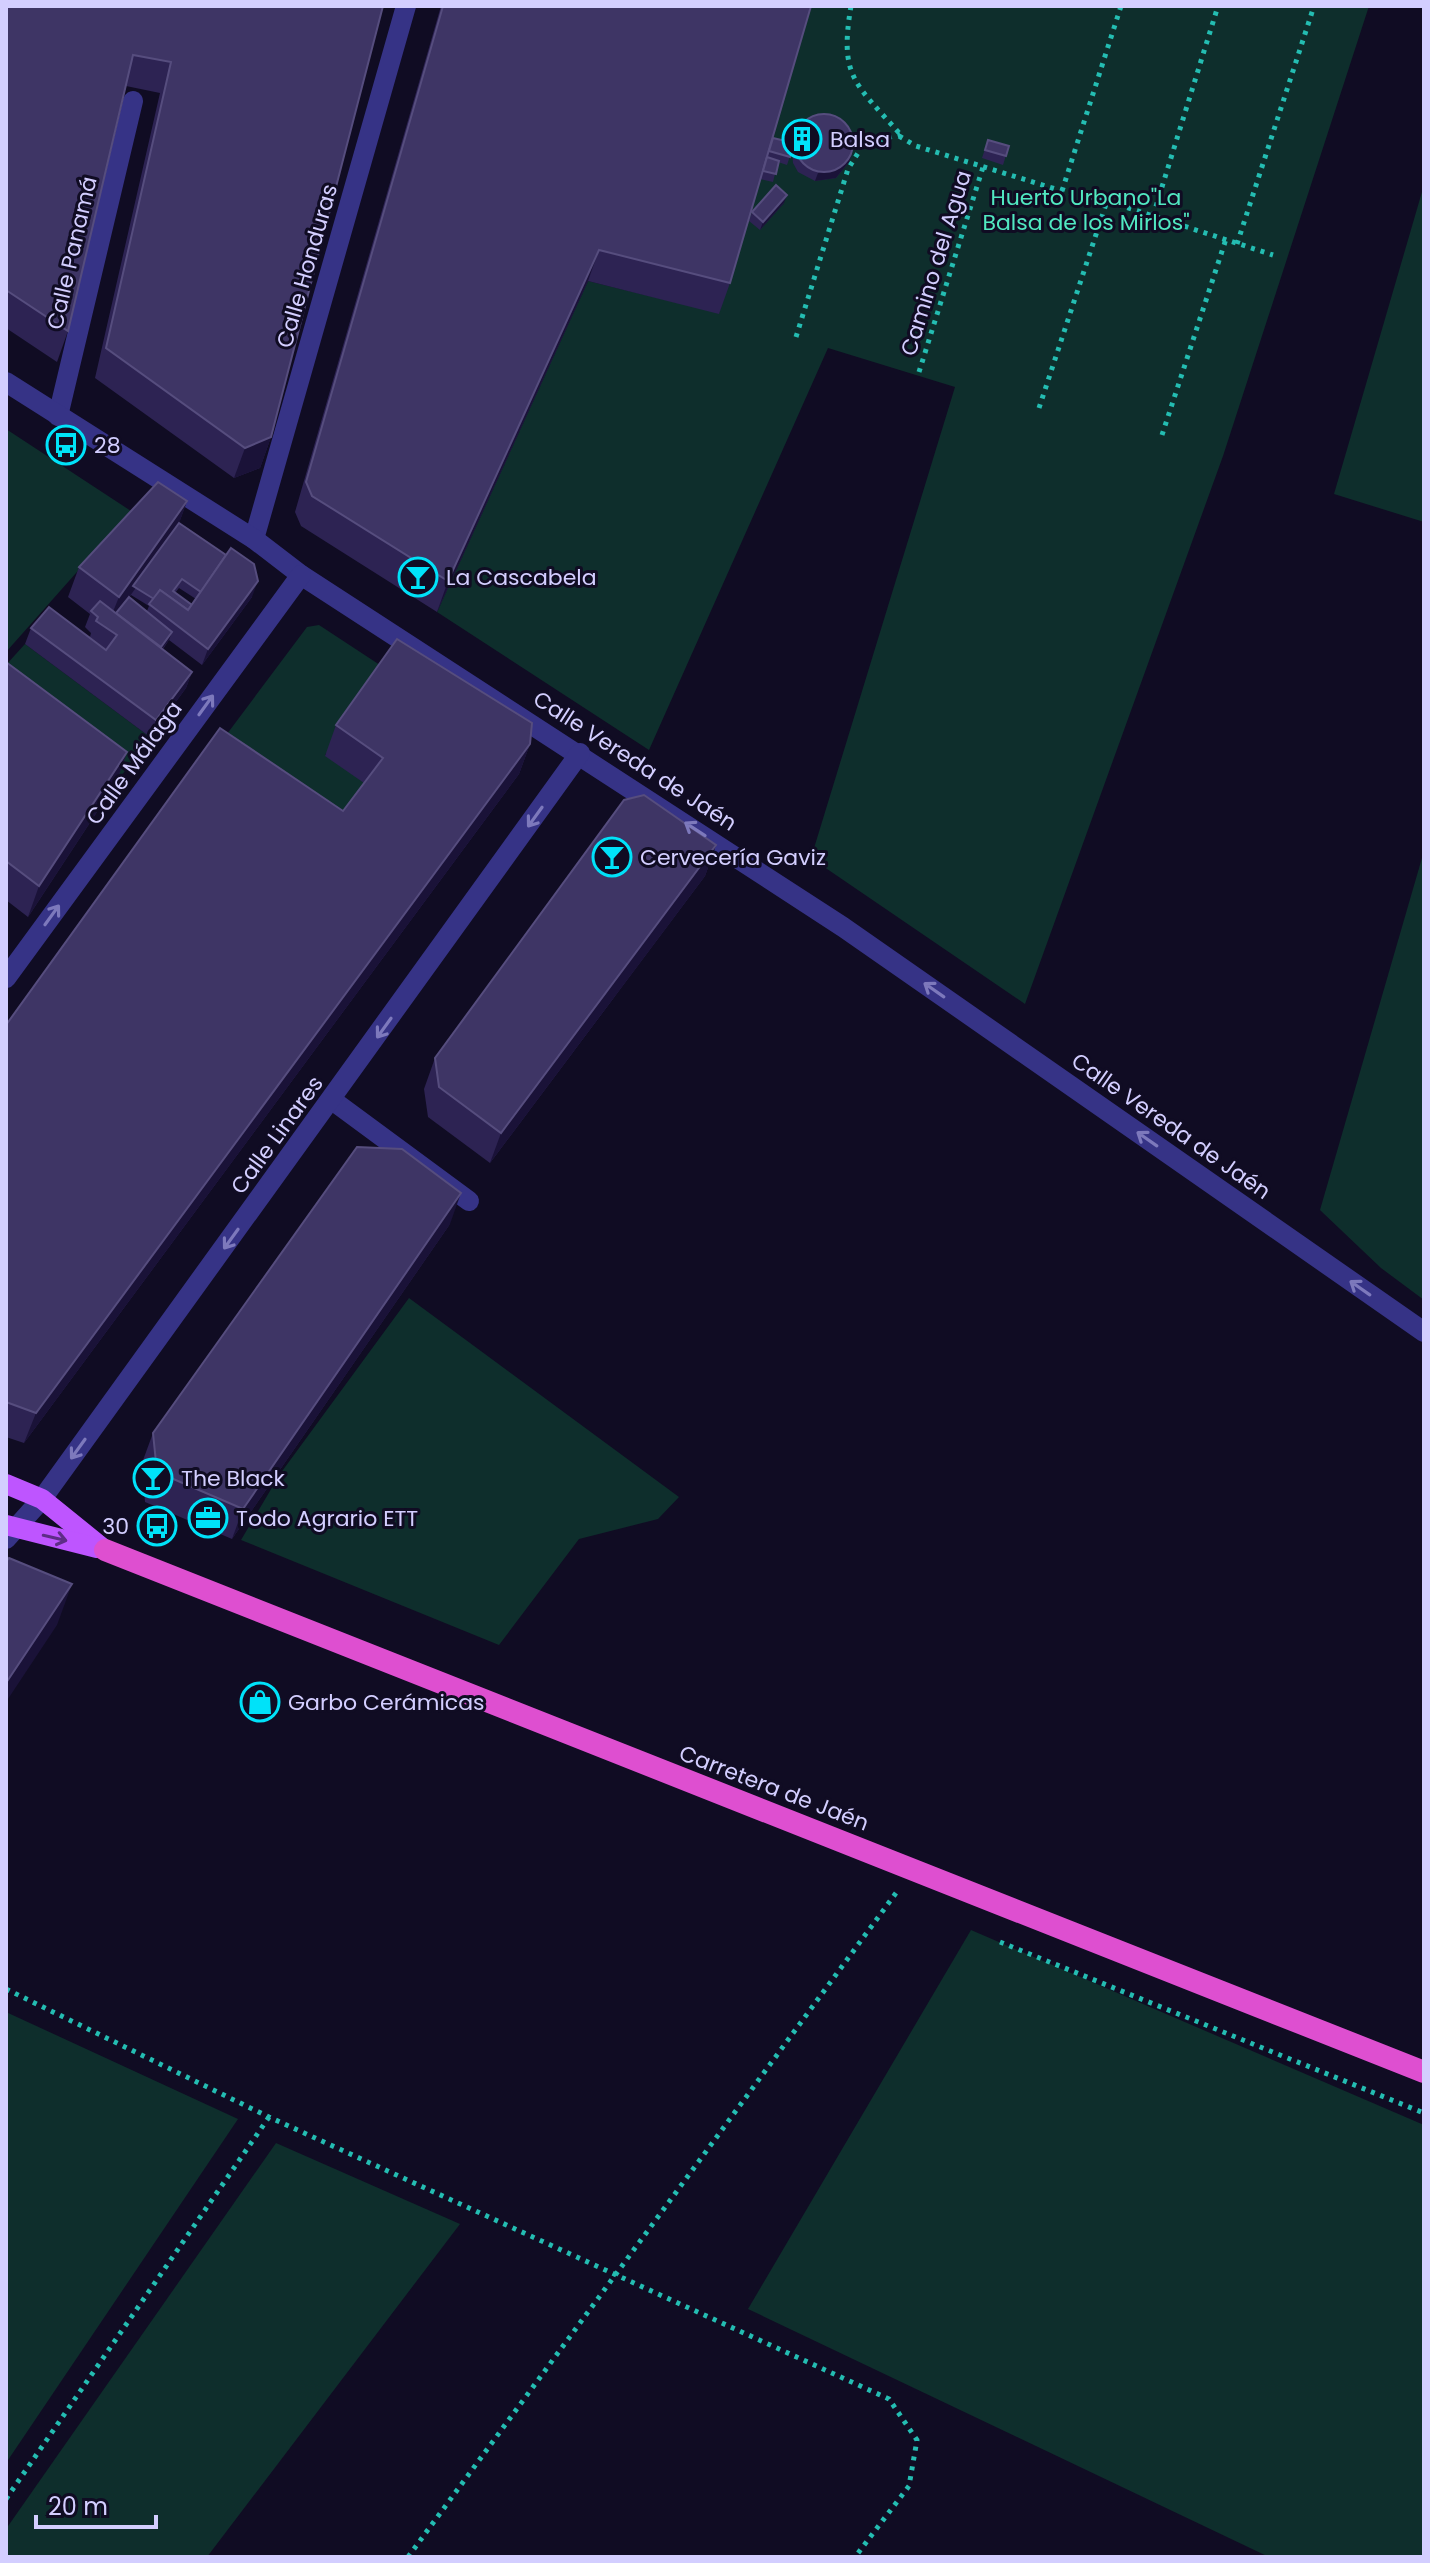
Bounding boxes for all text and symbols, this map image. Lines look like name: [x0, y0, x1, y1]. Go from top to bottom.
building icon: Balsa: [781, 118, 823, 160]
place label: Balsa: [830, 124, 890, 155]
street label: Camino del Agua: [893, 166, 979, 360]
street label: Calle Panamá: [39, 173, 105, 333]
street label: Calle Honduras: [269, 180, 345, 352]
park label: Huerto Urbano"La Balsa de los Mirlos": [982, 182, 1190, 238]
bus stop icon: 28: [45, 424, 87, 466]
place label: 28: [94, 430, 121, 461]
bar icon: La Cascabela: [397, 556, 439, 598]
place label: La Cascabela: [446, 562, 597, 593]
street label: Calle Vereda de Jaén: [527, 684, 743, 838]
street label: Calle Málaga: [79, 695, 189, 831]
one-way arrow: [198, 695, 214, 717]
one-way arrow: [527, 805, 543, 827]
one-way arrow: [684, 821, 707, 837]
bar icon: Cervecería Gaviz: [591, 836, 633, 878]
place label: Cervecería Gaviz: [640, 842, 826, 873]
one-way arrow: [43, 905, 60, 926]
one-way arrow: [923, 982, 945, 998]
one-way arrow: [376, 1017, 393, 1038]
street label: Calle Vereda de Jaén: [1065, 1045, 1277, 1207]
street label: Calle Linares: [223, 1069, 331, 1201]
one-way arrow: [1137, 1131, 1158, 1148]
one-way arrow: [223, 1227, 239, 1249]
one-way arrow: [1350, 1280, 1372, 1296]
one-way arrow: [70, 1437, 86, 1459]
bar icon: The Black: [132, 1457, 174, 1499]
place label: The Black: [181, 1463, 286, 1494]
office icon: Todo Agrario ETT: [187, 1497, 229, 1539]
place label: Todo Agrario ETT: [236, 1503, 418, 1534]
bus stop icon: 30: [136, 1505, 178, 1547]
place label: 30: [102, 1511, 129, 1542]
one-way arrow: [42, 1531, 68, 1546]
shop icon: Garbo Cerámicas: [239, 1681, 281, 1723]
place label: Garbo Cerámicas: [288, 1687, 485, 1718]
street label: Carretera de Jaén: [675, 1737, 873, 1839]
scale bar: [36, 2479, 156, 2529]
text: 20 m: [48, 2490, 108, 2523]

